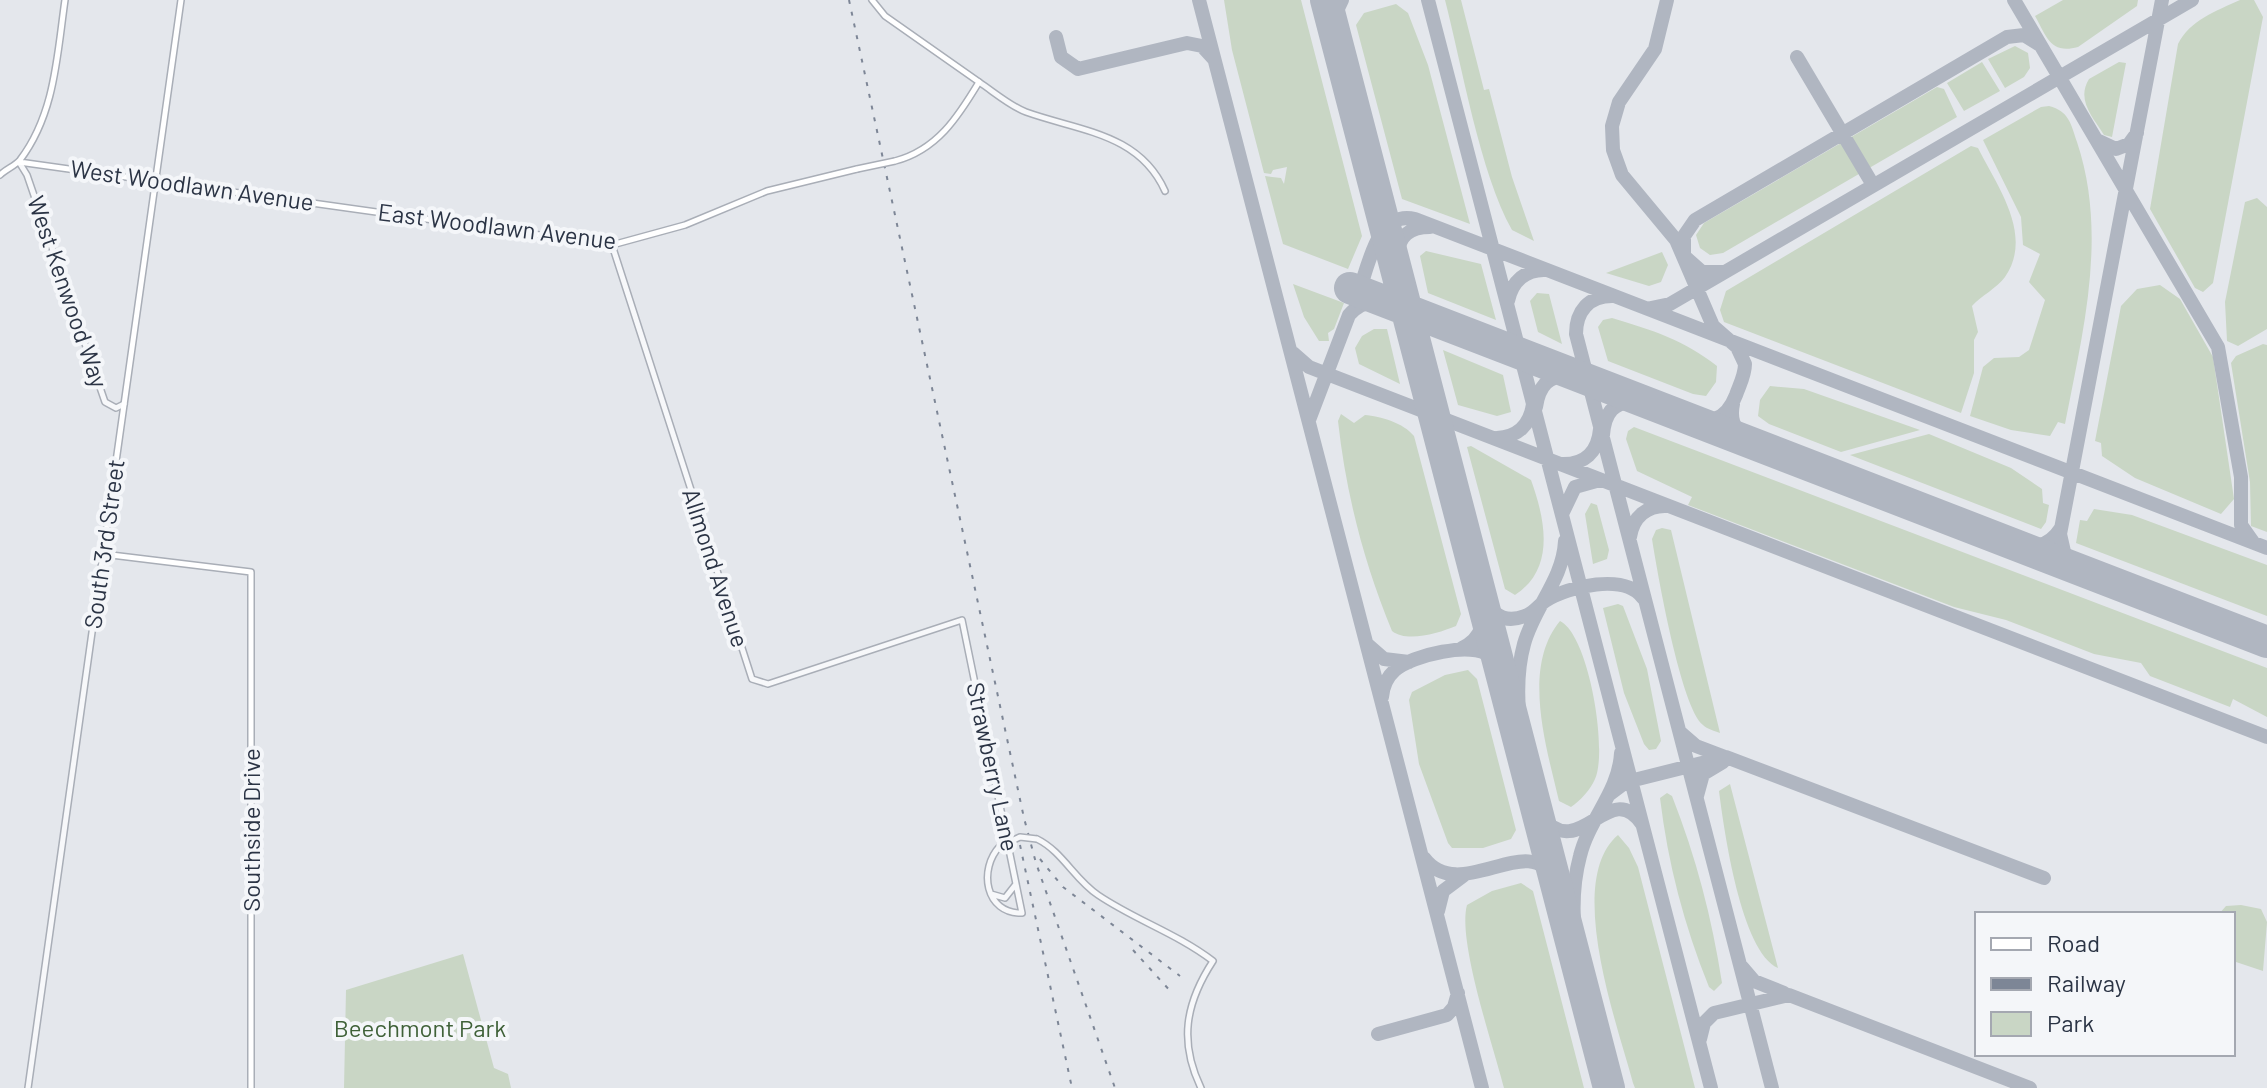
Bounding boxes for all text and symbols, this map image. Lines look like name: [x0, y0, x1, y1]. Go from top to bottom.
street label: West Woodlawn Avenue: [69, 153, 316, 216]
street label: West Kenwood Way: [22, 192, 115, 391]
street label: East Woodlawn Avenue: [376, 196, 618, 255]
street label: South 3rd Street: [77, 457, 130, 630]
street label: Allmond Avenue: [677, 484, 756, 651]
street label: Strawberry Lane: [961, 680, 1026, 854]
street label: Southside Drive: [236, 748, 265, 912]
legend: [1975, 912, 2235, 1056]
text: Road: [2047, 928, 2100, 957]
text: Railway: [2047, 968, 2126, 997]
text: Park: [2047, 1008, 2094, 1037]
park label: Beechmont Park: [334, 1013, 506, 1042]

